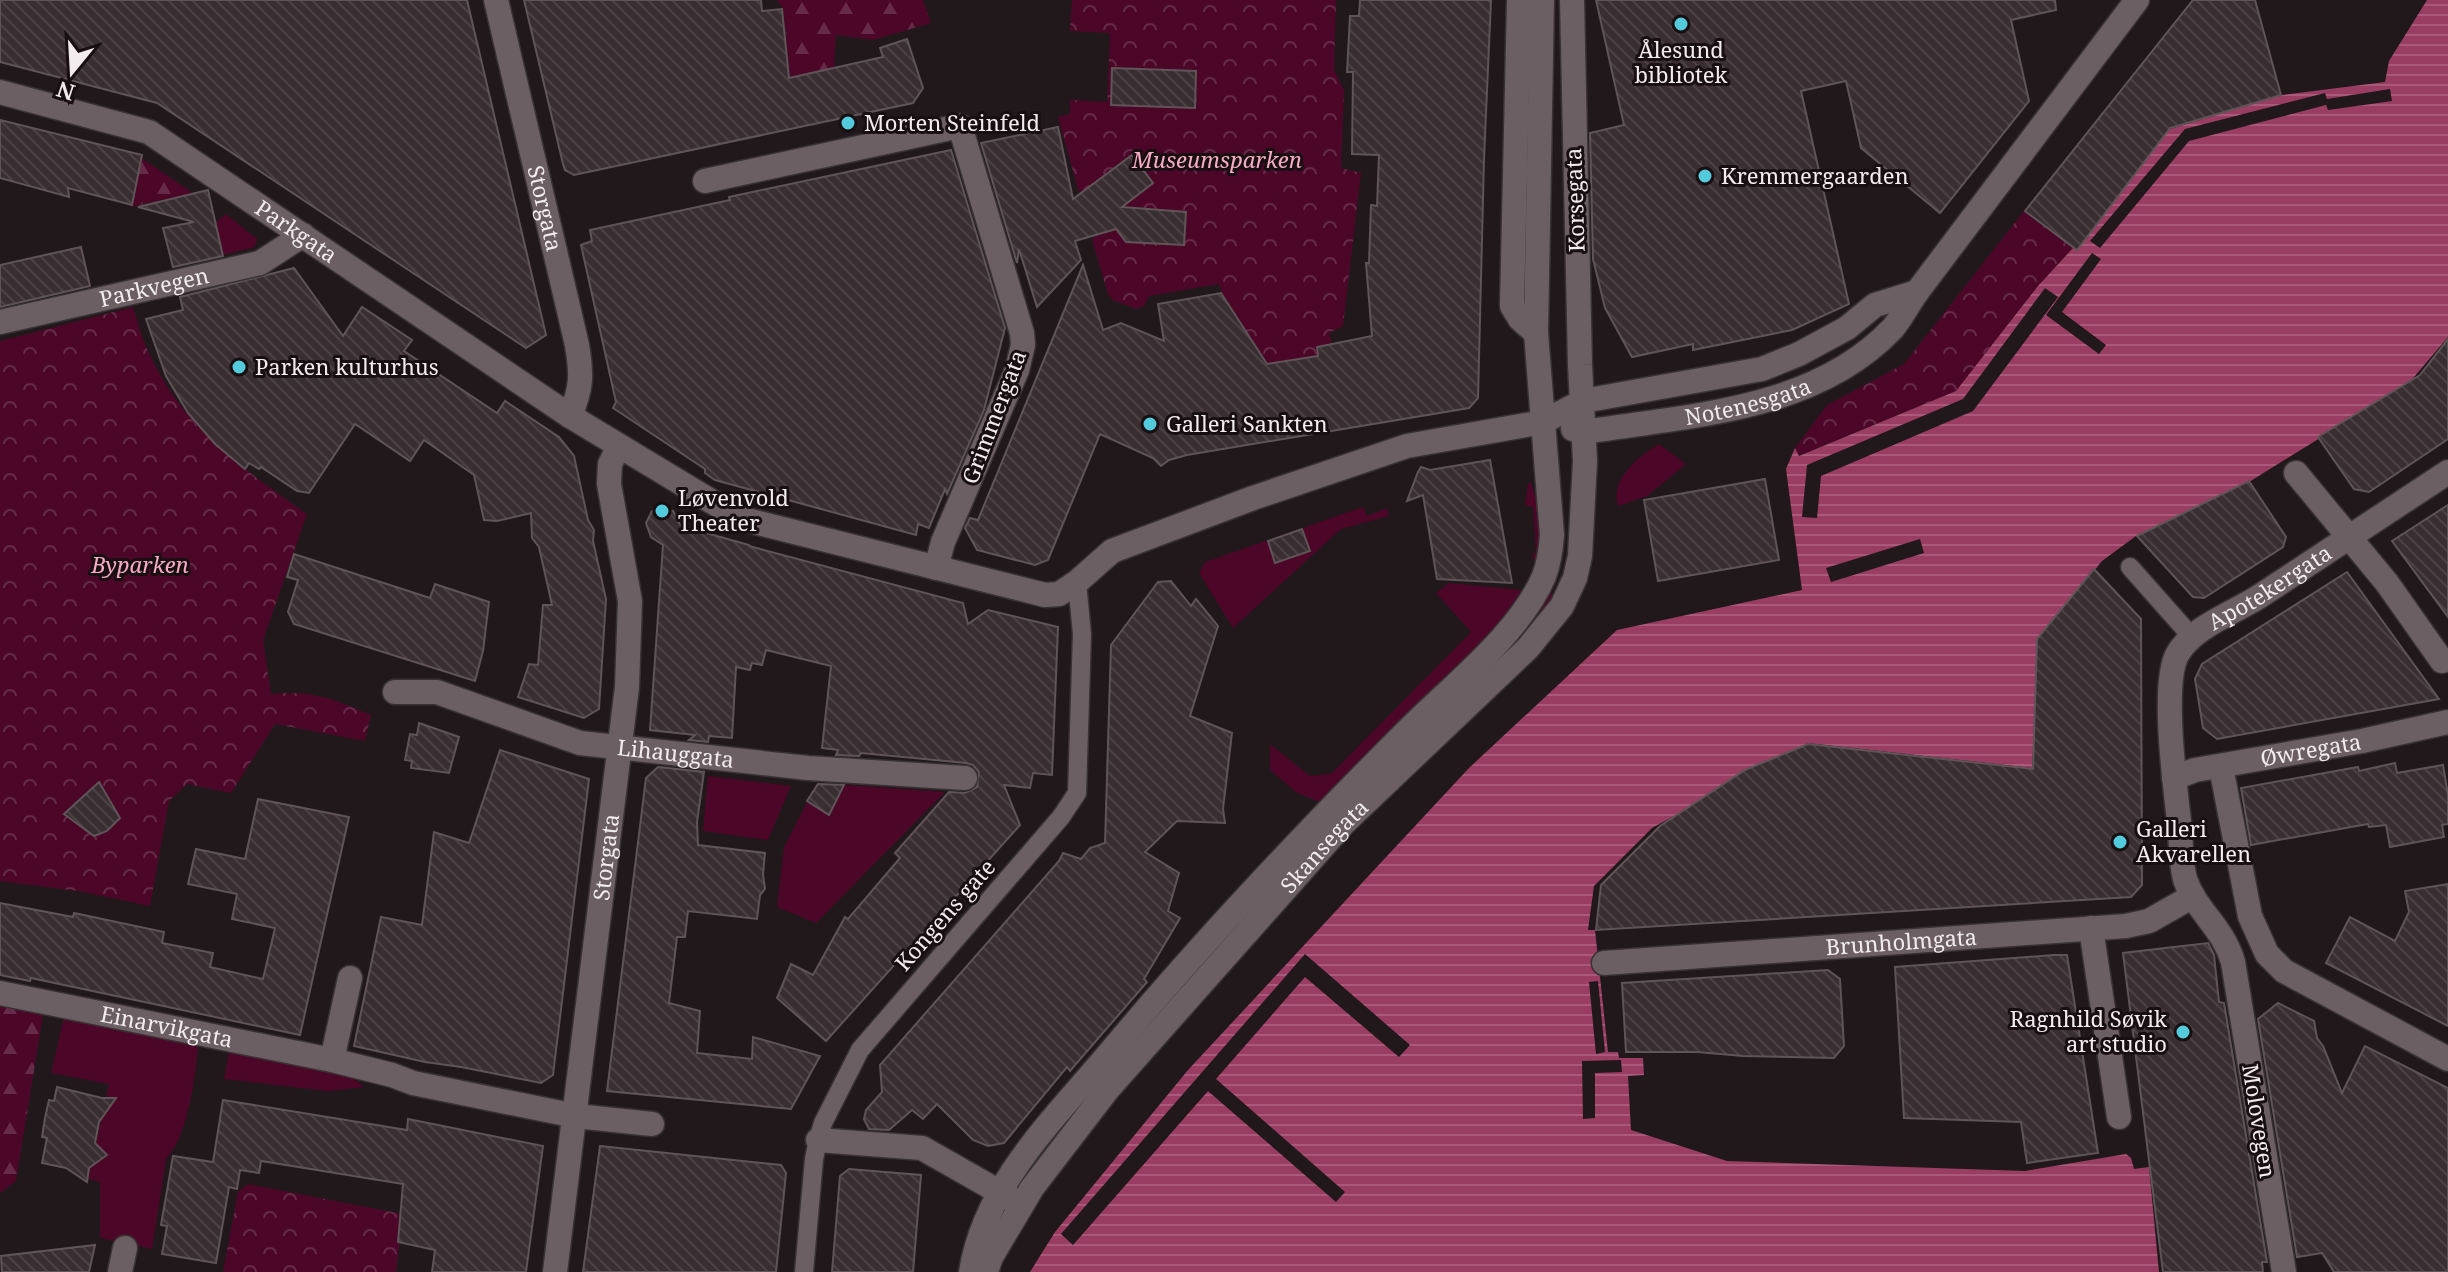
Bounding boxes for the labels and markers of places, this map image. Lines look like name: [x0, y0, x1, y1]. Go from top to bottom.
marker: Ålesund bibliotek: [1672, 15, 1690, 33]
place label: Ålesund bibliotek: [1635, 34, 1728, 89]
place label: Morten Steinfeld: [864, 107, 1041, 137]
marker: Morten Steinfeld: [839, 114, 857, 132]
place label: Kremmergaarden: [1721, 160, 1909, 190]
marker: Kremmergaarden: [1696, 167, 1714, 185]
place label: Parken kulturhus: [255, 351, 439, 381]
marker: Parken kulturhus: [230, 358, 248, 376]
place label: Galleri Sankten: [1166, 408, 1328, 438]
marker: Galleri Sankten: [1141, 415, 1159, 433]
place label: Løvenvold Theater: [678, 482, 789, 537]
marker: Løvenvold Theater: [653, 502, 671, 520]
place label: Galleri Akvarellen: [2136, 813, 2251, 868]
marker: Galleri Akvarellen: [2111, 833, 2129, 851]
place label: Ragnhild Søvik art studio: [2010, 1003, 2167, 1058]
marker: Ragnhild Søvik art studio: [2174, 1023, 2192, 1041]

